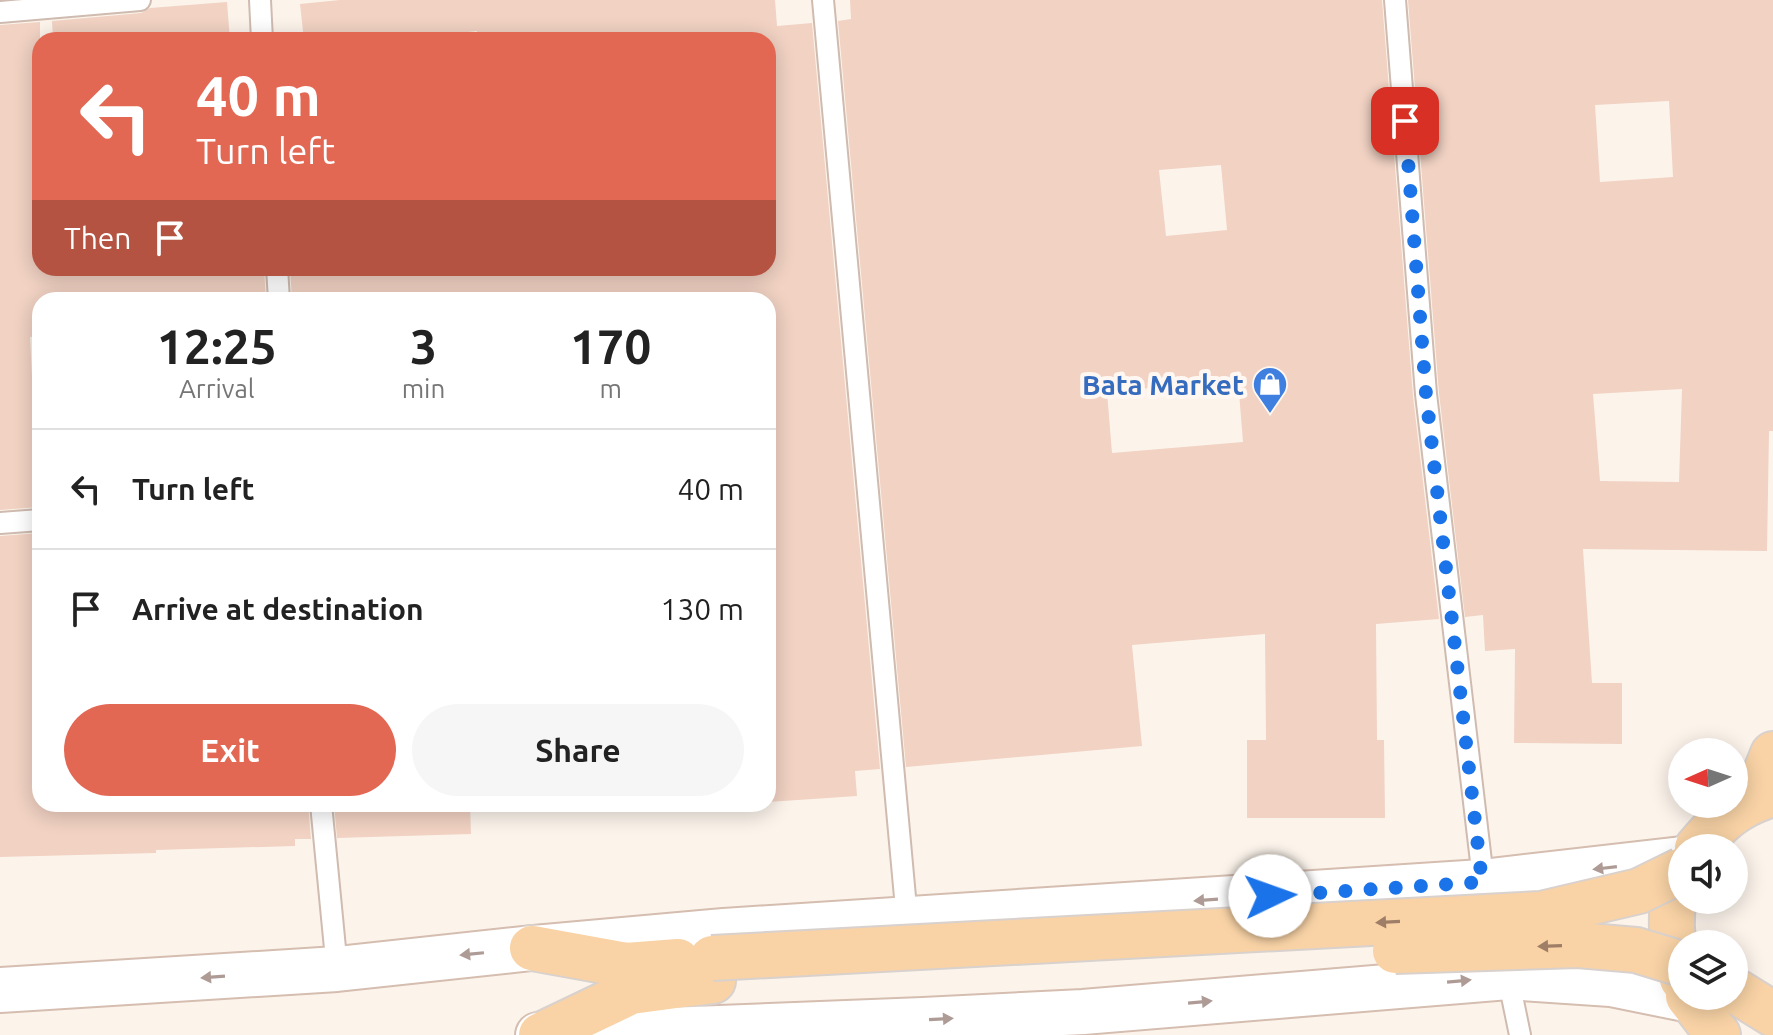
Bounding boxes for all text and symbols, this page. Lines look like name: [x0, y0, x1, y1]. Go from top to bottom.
icon: left: [64, 64, 168, 168]
text: 40 m: [196, 64, 321, 127]
pin: [1371, 87, 1439, 155]
icon: arrive: [1383, 99, 1427, 143]
text: Turn left: [196, 130, 335, 171]
icon: arrive: [148, 216, 192, 260]
text: Then: [64, 221, 132, 255]
text: 12:25: [157, 319, 277, 373]
text: 3: [410, 319, 437, 373]
text: 170: [570, 319, 651, 373]
shop icon: Bata Market: [1251, 365, 1289, 415]
place label: Bata Market: [1082, 369, 1244, 400]
text: Arrival: [179, 374, 255, 403]
text: min: [402, 374, 445, 403]
text: m: [599, 374, 622, 403]
icon: left: [64, 467, 108, 511]
text: Turn left: [132, 472, 254, 506]
text: 40 m: [677, 472, 744, 506]
icon: arrive: [64, 587, 108, 631]
text: Arrive at destination: [132, 592, 424, 626]
text: 130 m: [660, 592, 744, 626]
button: Exit: [64, 704, 396, 796]
button: Share: [412, 704, 744, 796]
north arrow: [1668, 738, 1748, 818]
map controls: [1668, 738, 1748, 1010]
button: sound: [1668, 834, 1748, 914]
position arrow: [1228, 854, 1312, 938]
one-way arrow: [1592, 862, 1617, 875]
one-way arrow: [1193, 894, 1218, 907]
one-way arrow: [1375, 915, 1400, 928]
button: layers: [1668, 930, 1748, 1010]
one-way arrow: [1537, 940, 1562, 952]
one-way arrow: [459, 948, 484, 961]
one-way arrow: [200, 970, 225, 983]
one-way arrow: [1447, 974, 1472, 987]
one-way arrow: [1188, 995, 1213, 1008]
one-way arrow: [929, 1013, 954, 1026]

